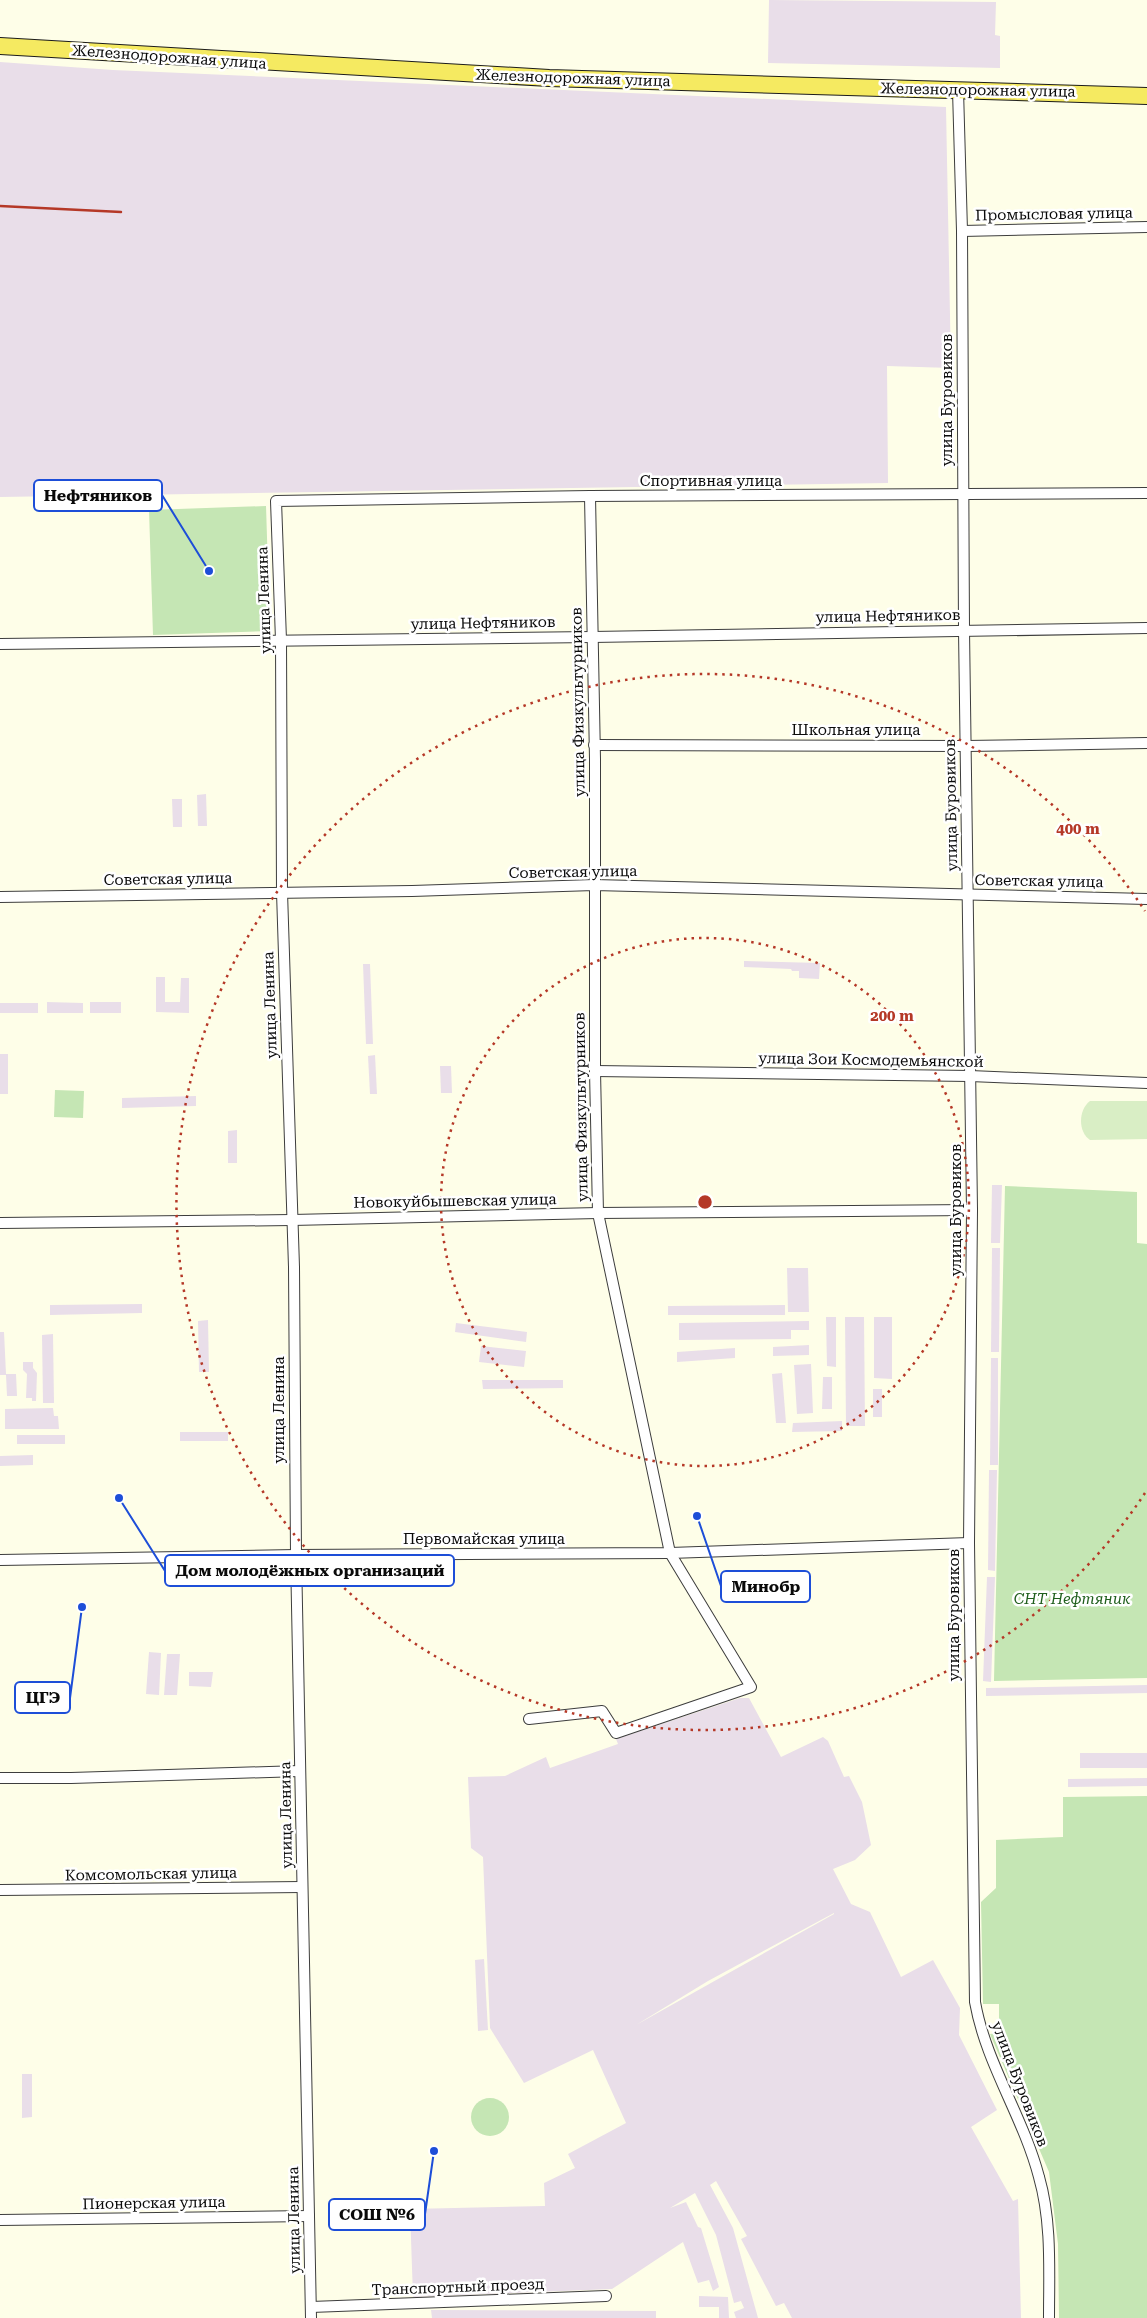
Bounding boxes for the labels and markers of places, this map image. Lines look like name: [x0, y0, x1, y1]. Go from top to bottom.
callout: Нефтяников: [34, 480, 162, 511]
centre of rings: [696, 1193, 714, 1211]
callout: Дом молодёжных организаций: [165, 1555, 454, 1586]
callout: Минобр: [721, 1571, 810, 1602]
callout: ЦГЭ: [15, 1682, 70, 1713]
callout: СОШ №6: [329, 2199, 425, 2230]

